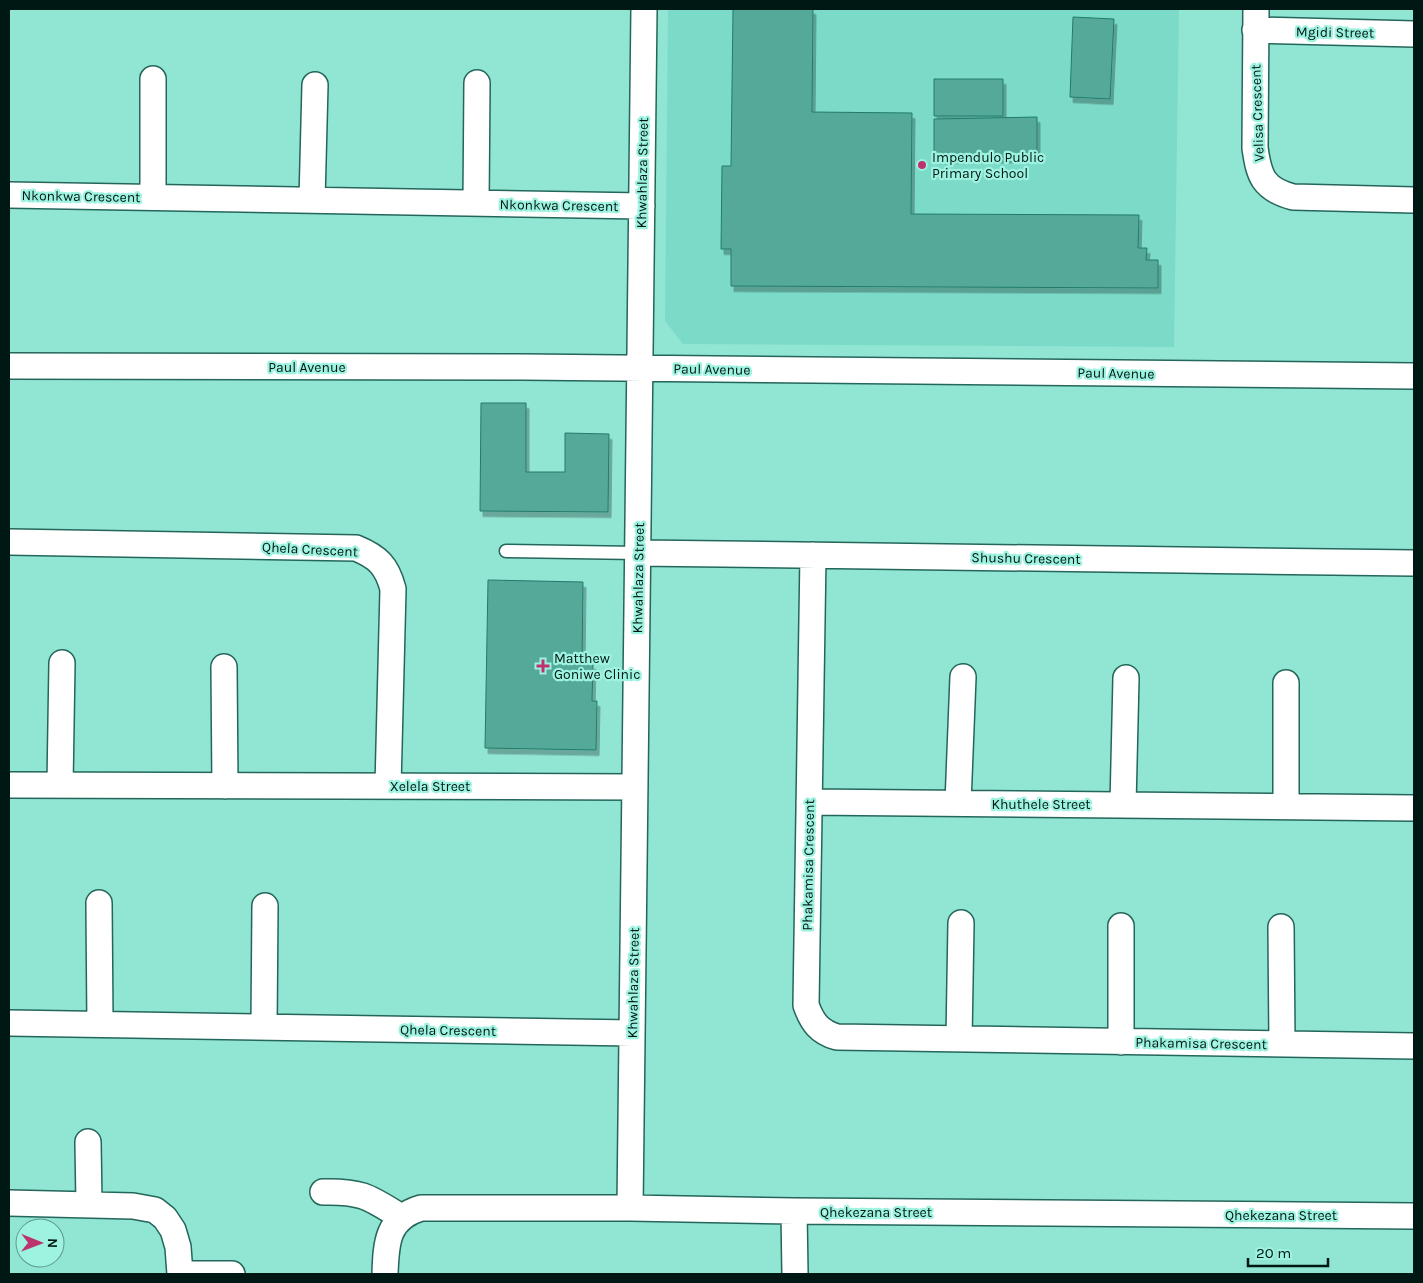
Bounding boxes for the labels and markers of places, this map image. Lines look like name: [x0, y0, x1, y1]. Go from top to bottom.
place label: Impendulo Public Primary School: [932, 149, 1044, 182]
marker: Impendulo Public Primary School: [916, 159, 928, 171]
place label: Matthew Goniwe Clinic: [554, 650, 640, 683]
marker: Matthew Goniwe Clinic: [536, 659, 550, 673]

